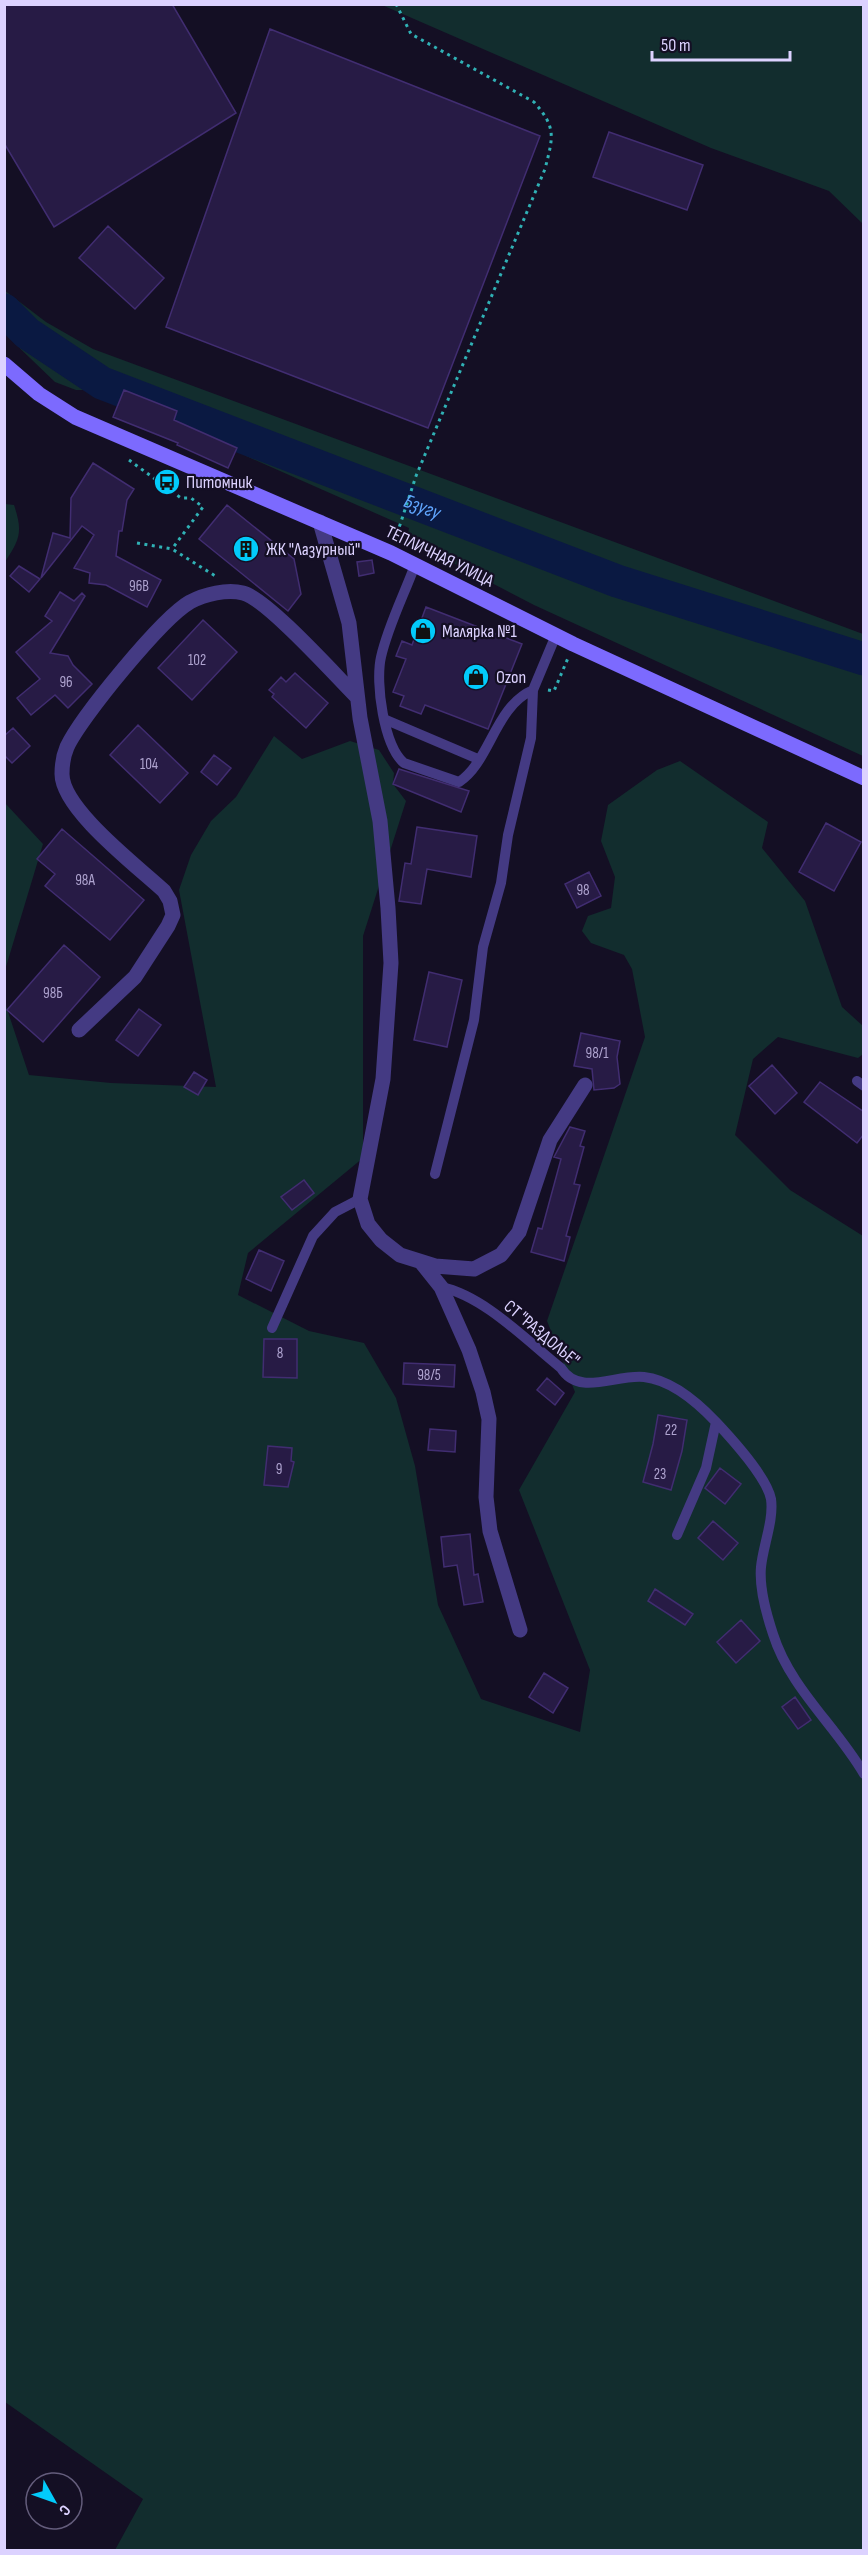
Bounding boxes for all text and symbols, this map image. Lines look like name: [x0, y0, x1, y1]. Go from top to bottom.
scale bar: [652, 24, 790, 62]
text: 50 m: [661, 35, 691, 56]
bus stop icon: Питомник: [152, 467, 182, 497]
place label: Питомник: [186, 472, 253, 493]
water label: Бзугу: [400, 489, 445, 526]
street label: ТЕПЛИЧНАЯ УЛИЦА: [382, 521, 498, 592]
building icon: ЖК "Лазурный": [231, 534, 261, 564]
place label: ЖК "Лазурный": [266, 539, 360, 560]
house number: 96В: [129, 577, 149, 596]
shop icon: Малярка №1: [408, 616, 438, 646]
place label: Малярка №1: [442, 621, 518, 642]
house number: 102: [188, 651, 206, 670]
shop icon: Ozon: [461, 662, 491, 692]
place label: Ozon: [496, 667, 526, 688]
house number: 96: [59, 673, 73, 692]
house number: 104: [140, 755, 158, 774]
house number: 98А: [75, 871, 95, 890]
house number: 98: [576, 881, 590, 900]
house number: 98Б: [43, 984, 63, 1003]
house number: 98/1: [586, 1044, 609, 1063]
street label: СТ "РАЗДОЛЬЕ": [500, 1296, 584, 1371]
house number: 8: [277, 1344, 283, 1363]
house number: 98/5: [417, 1366, 441, 1385]
house number: 22: [665, 1421, 677, 1440]
house number: 9: [276, 1460, 282, 1479]
house number: 23: [654, 1465, 666, 1484]
north arrow: [24, 2471, 84, 2531]
text: С: [54, 2500, 74, 2519]

